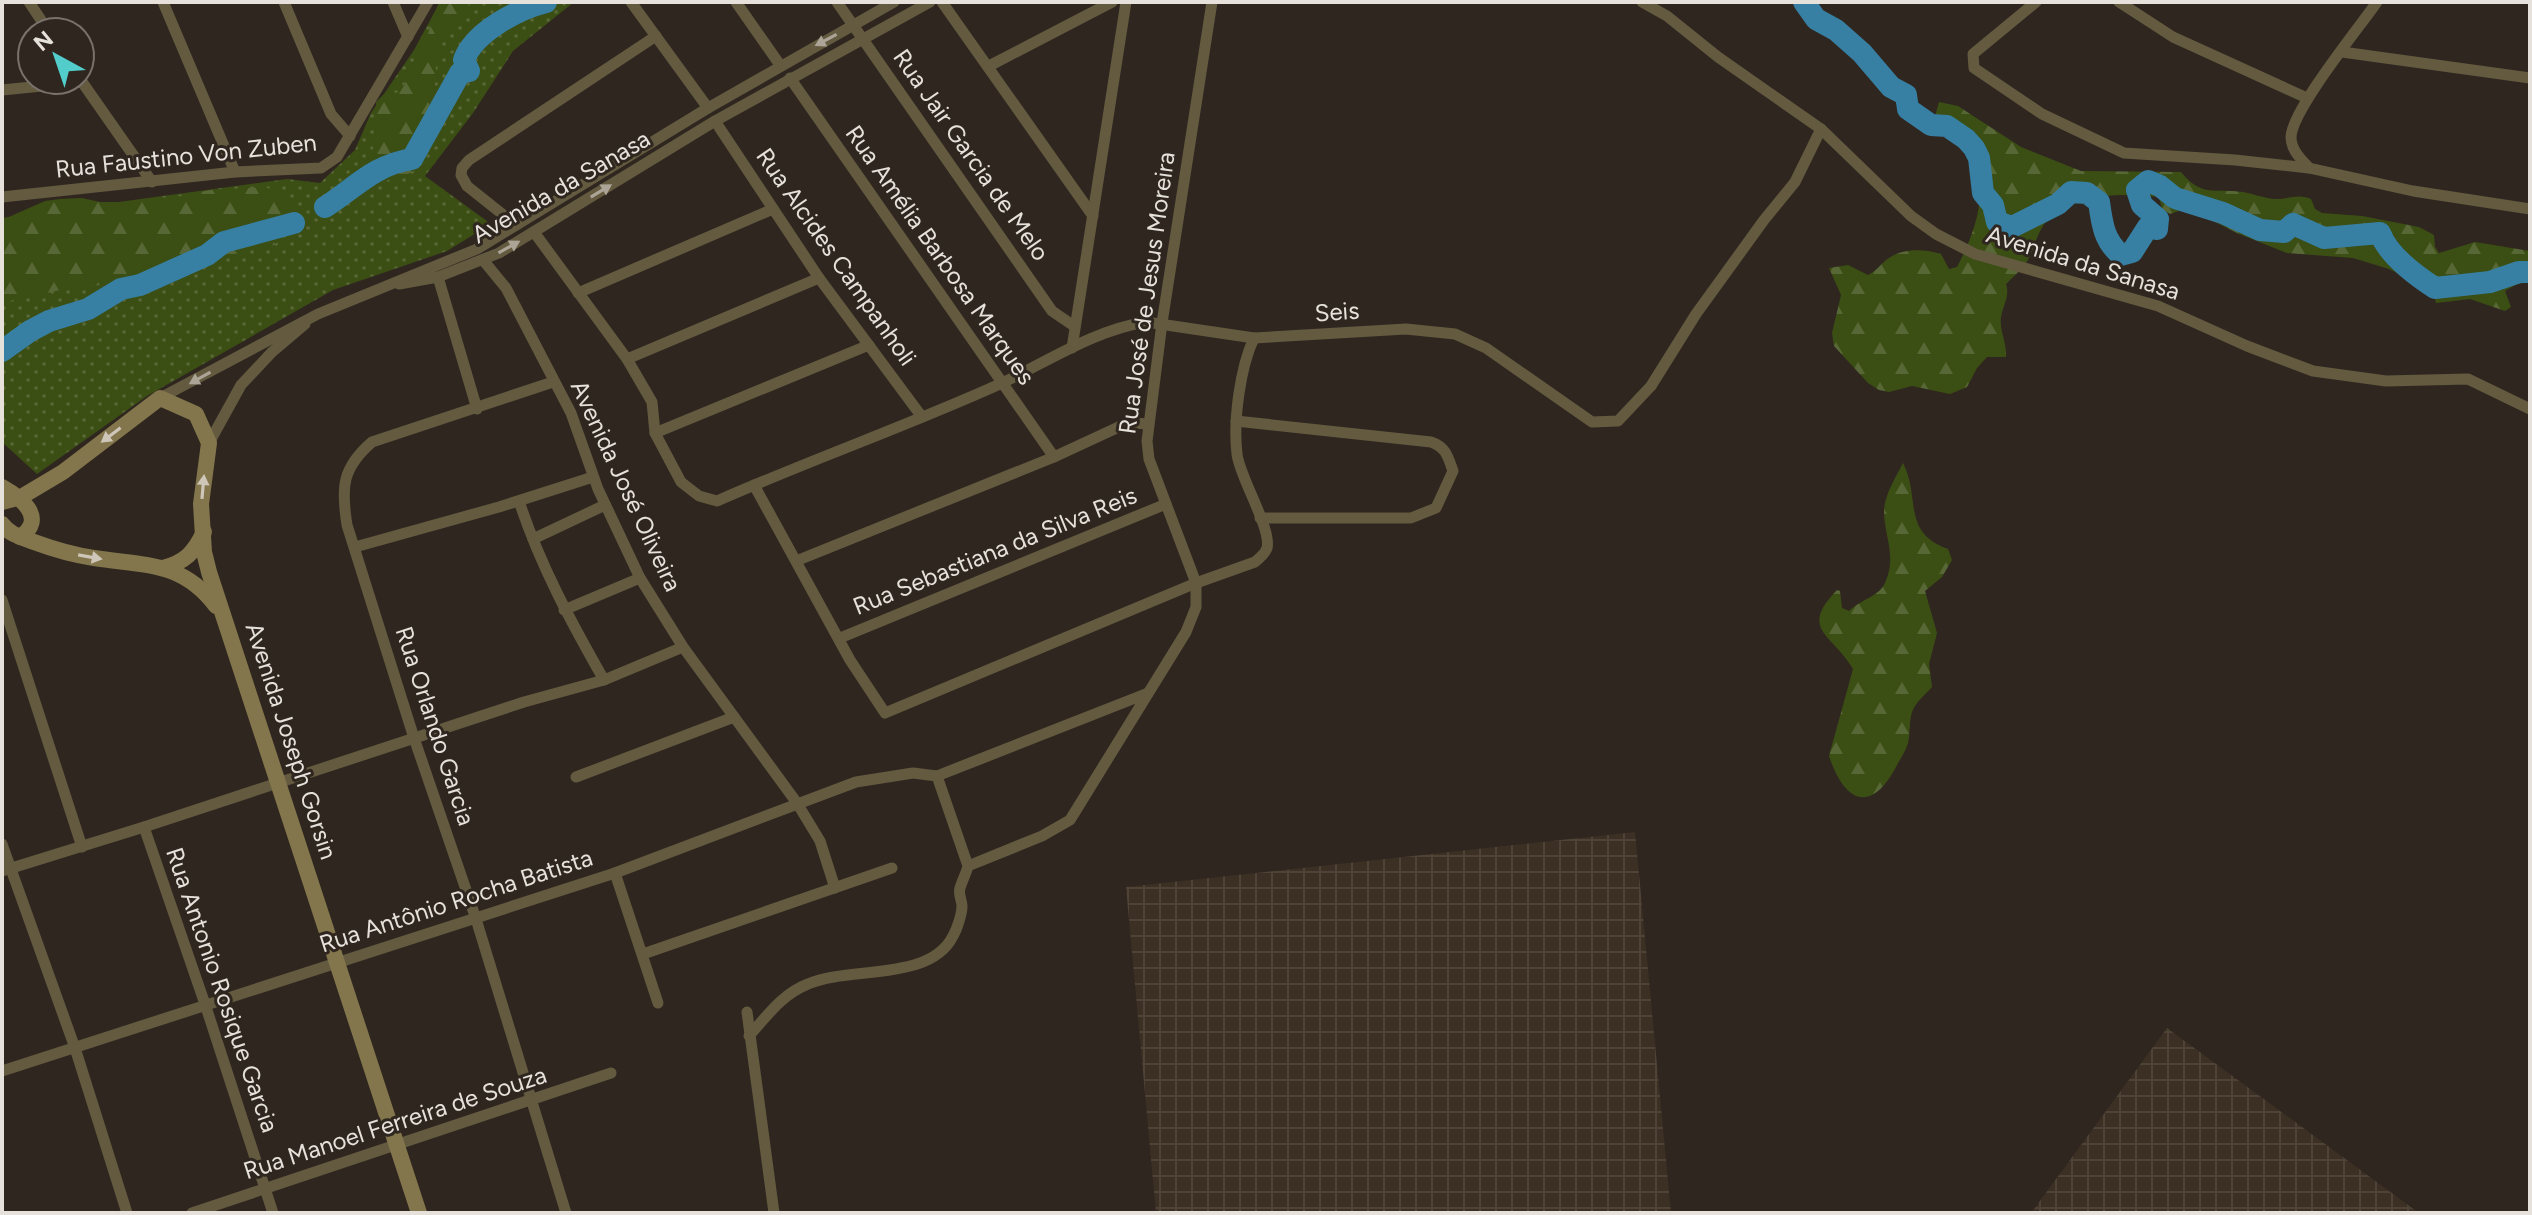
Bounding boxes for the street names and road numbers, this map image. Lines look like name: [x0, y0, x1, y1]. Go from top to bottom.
street label: Rua Jair Garcia de Melo: [887, 43, 1056, 266]
street label: Rua Amélia Barbosa Marques: [840, 119, 1041, 390]
street label: Avenida da Sanasa: [467, 124, 655, 249]
street label: Rua Faustino Von Zuben: [54, 127, 318, 184]
street label: Rua Alcides Campanholi: [750, 142, 923, 371]
street label: Rua José de Jesus Moreira: [1112, 150, 1181, 436]
street label: Avenida da Sanasa: [1983, 219, 2183, 306]
street label: Seis: [1314, 295, 1360, 328]
street label: Avenida José Oliveira: [565, 376, 688, 596]
street label: Rua Sebastiana da Silva Reis: [849, 480, 1141, 621]
street label: Avenida Joseph Gorsin: [240, 619, 343, 863]
street label: Rua Orlando Garcia: [390, 623, 481, 829]
street label: Rua Antônio Rocha Batista: [316, 843, 596, 958]
street label: Rua Antonio Rosique Garcia: [160, 844, 285, 1136]
street label: Rua Manoel Ferreira de Souza: [240, 1060, 550, 1185]

